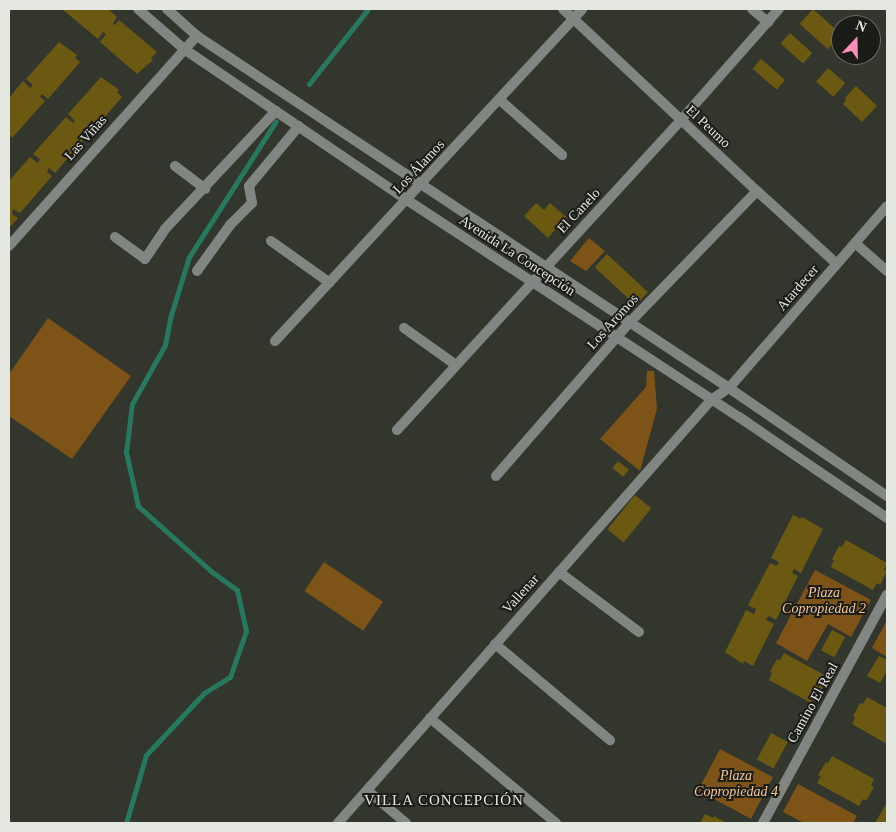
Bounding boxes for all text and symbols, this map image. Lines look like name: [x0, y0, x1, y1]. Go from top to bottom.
north arrow: [831, 15, 881, 65]
text: N: [854, 18, 869, 35]
street label: El Peumo: [682, 102, 734, 152]
street label: Las Viñas: [61, 112, 111, 164]
street label: Los Álamos: [390, 136, 448, 198]
street label: El Canelo: [554, 185, 604, 237]
street label: Avenida La Concepción: [456, 212, 578, 300]
street label: Atardecer: [774, 262, 822, 314]
street label: Los Aromos: [583, 291, 643, 353]
street label: Vallenar: [499, 571, 543, 617]
park label: Plaza Copropiedad 2: [782, 585, 866, 618]
street label: Camino El Real: [784, 660, 842, 746]
park label: Plaza Copropiedad 4: [694, 768, 778, 800]
district label: VILLA CONCEPCIÓN: [362, 792, 526, 810]

